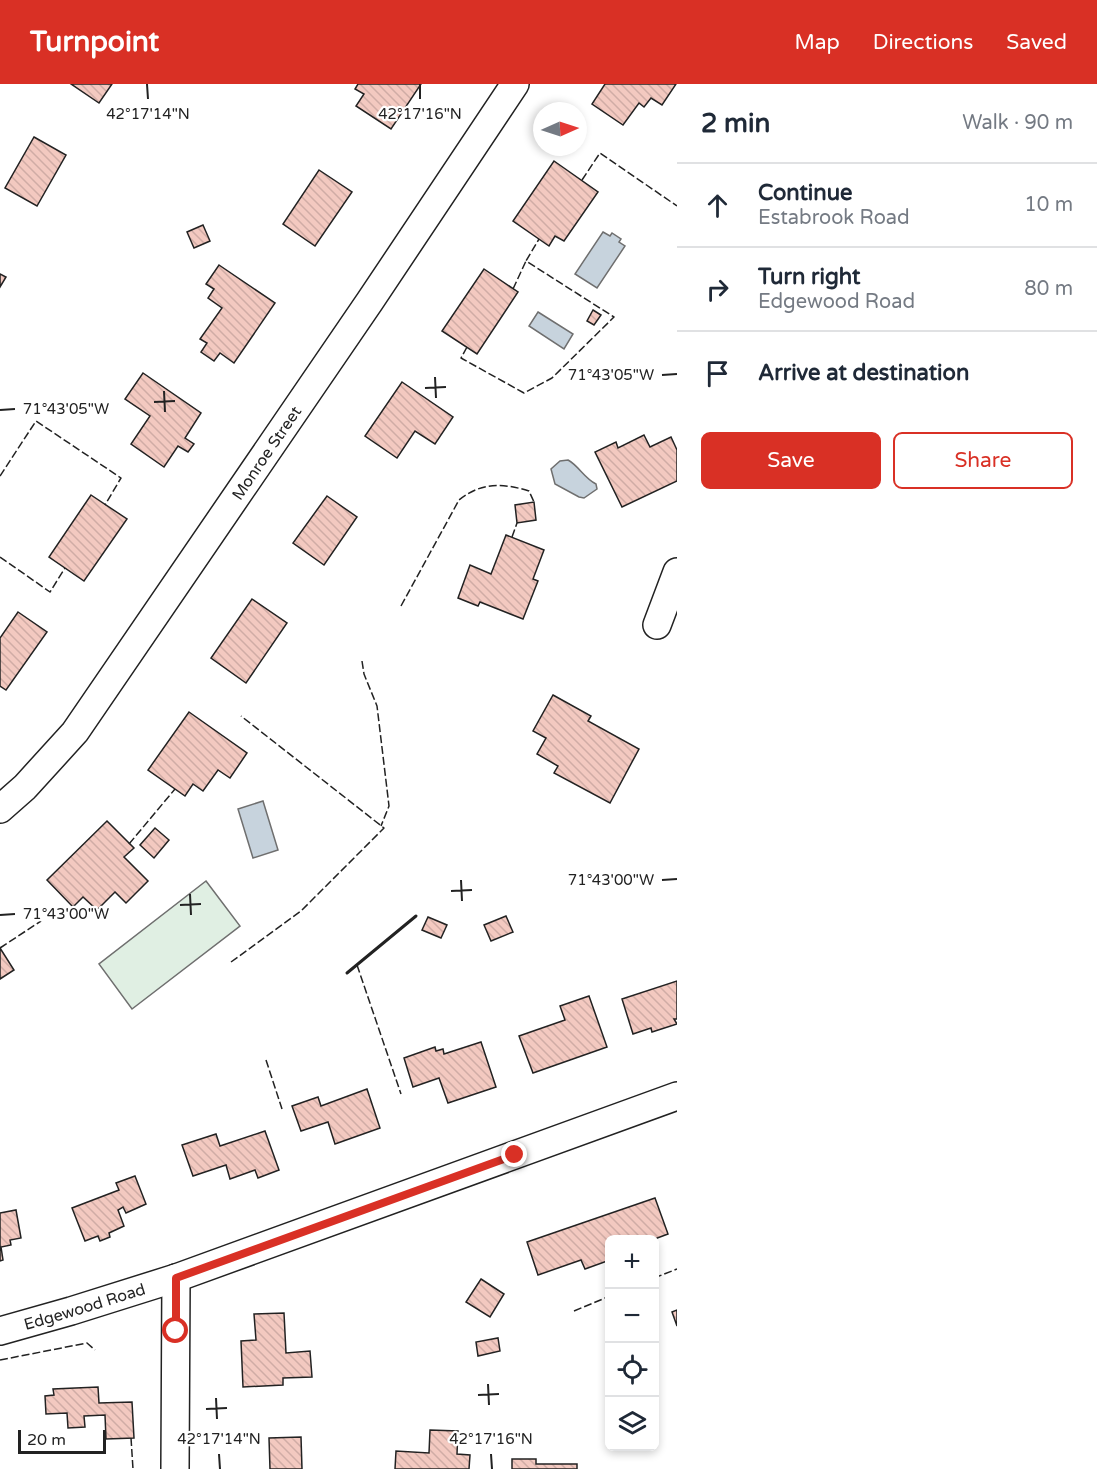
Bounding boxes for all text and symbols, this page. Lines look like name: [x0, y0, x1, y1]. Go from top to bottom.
text: Turnpoint: [30, 25, 159, 59]
text: Map: [794, 30, 840, 55]
text: Directions: [873, 30, 973, 55]
text: Saved: [1006, 30, 1067, 55]
north arrow: [533, 102, 587, 156]
text: 42°17'14"N: [106, 105, 190, 123]
text: 42°17'16"N: [378, 105, 462, 123]
text: 2 min: [701, 108, 770, 139]
text: Walk · 90 m: [962, 111, 1073, 135]
text: Continue: [758, 180, 853, 206]
icon: ahead: [701, 189, 734, 222]
text: 10 m: [1024, 193, 1073, 217]
text: Estabrook Road: [758, 206, 910, 230]
text: Turn right: [758, 264, 860, 290]
icon: right: [701, 273, 734, 306]
text: 80 m: [1024, 277, 1073, 301]
text: Edgewood Road: [758, 290, 915, 314]
icon: arrive: [701, 357, 734, 390]
text: Arrive at destination: [758, 360, 969, 386]
text: 71°43'05"W: [568, 366, 654, 384]
text: 71°43'05"W: [23, 400, 109, 418]
street label: Monroe Street: [228, 403, 306, 504]
button: Save: [701, 432, 881, 489]
button: Share: [893, 432, 1073, 489]
text: 71°43'00"W: [568, 871, 654, 889]
text: 71°43'00"W: [23, 905, 109, 923]
route end: [501, 1141, 527, 1167]
map controls: [605, 1235, 659, 1451]
button: +: [605, 1235, 659, 1289]
street label: Edgewood Road: [22, 1279, 148, 1335]
button: −: [605, 1289, 659, 1343]
route start: [162, 1317, 188, 1343]
button: locate: [605, 1343, 659, 1397]
button: layers: [605, 1397, 659, 1451]
scale bar: [18, 1427, 106, 1454]
text: 20 m: [27, 1430, 66, 1450]
text: 42°17'14"N: [177, 1430, 261, 1448]
text: 42°17'16"N: [449, 1430, 533, 1448]

